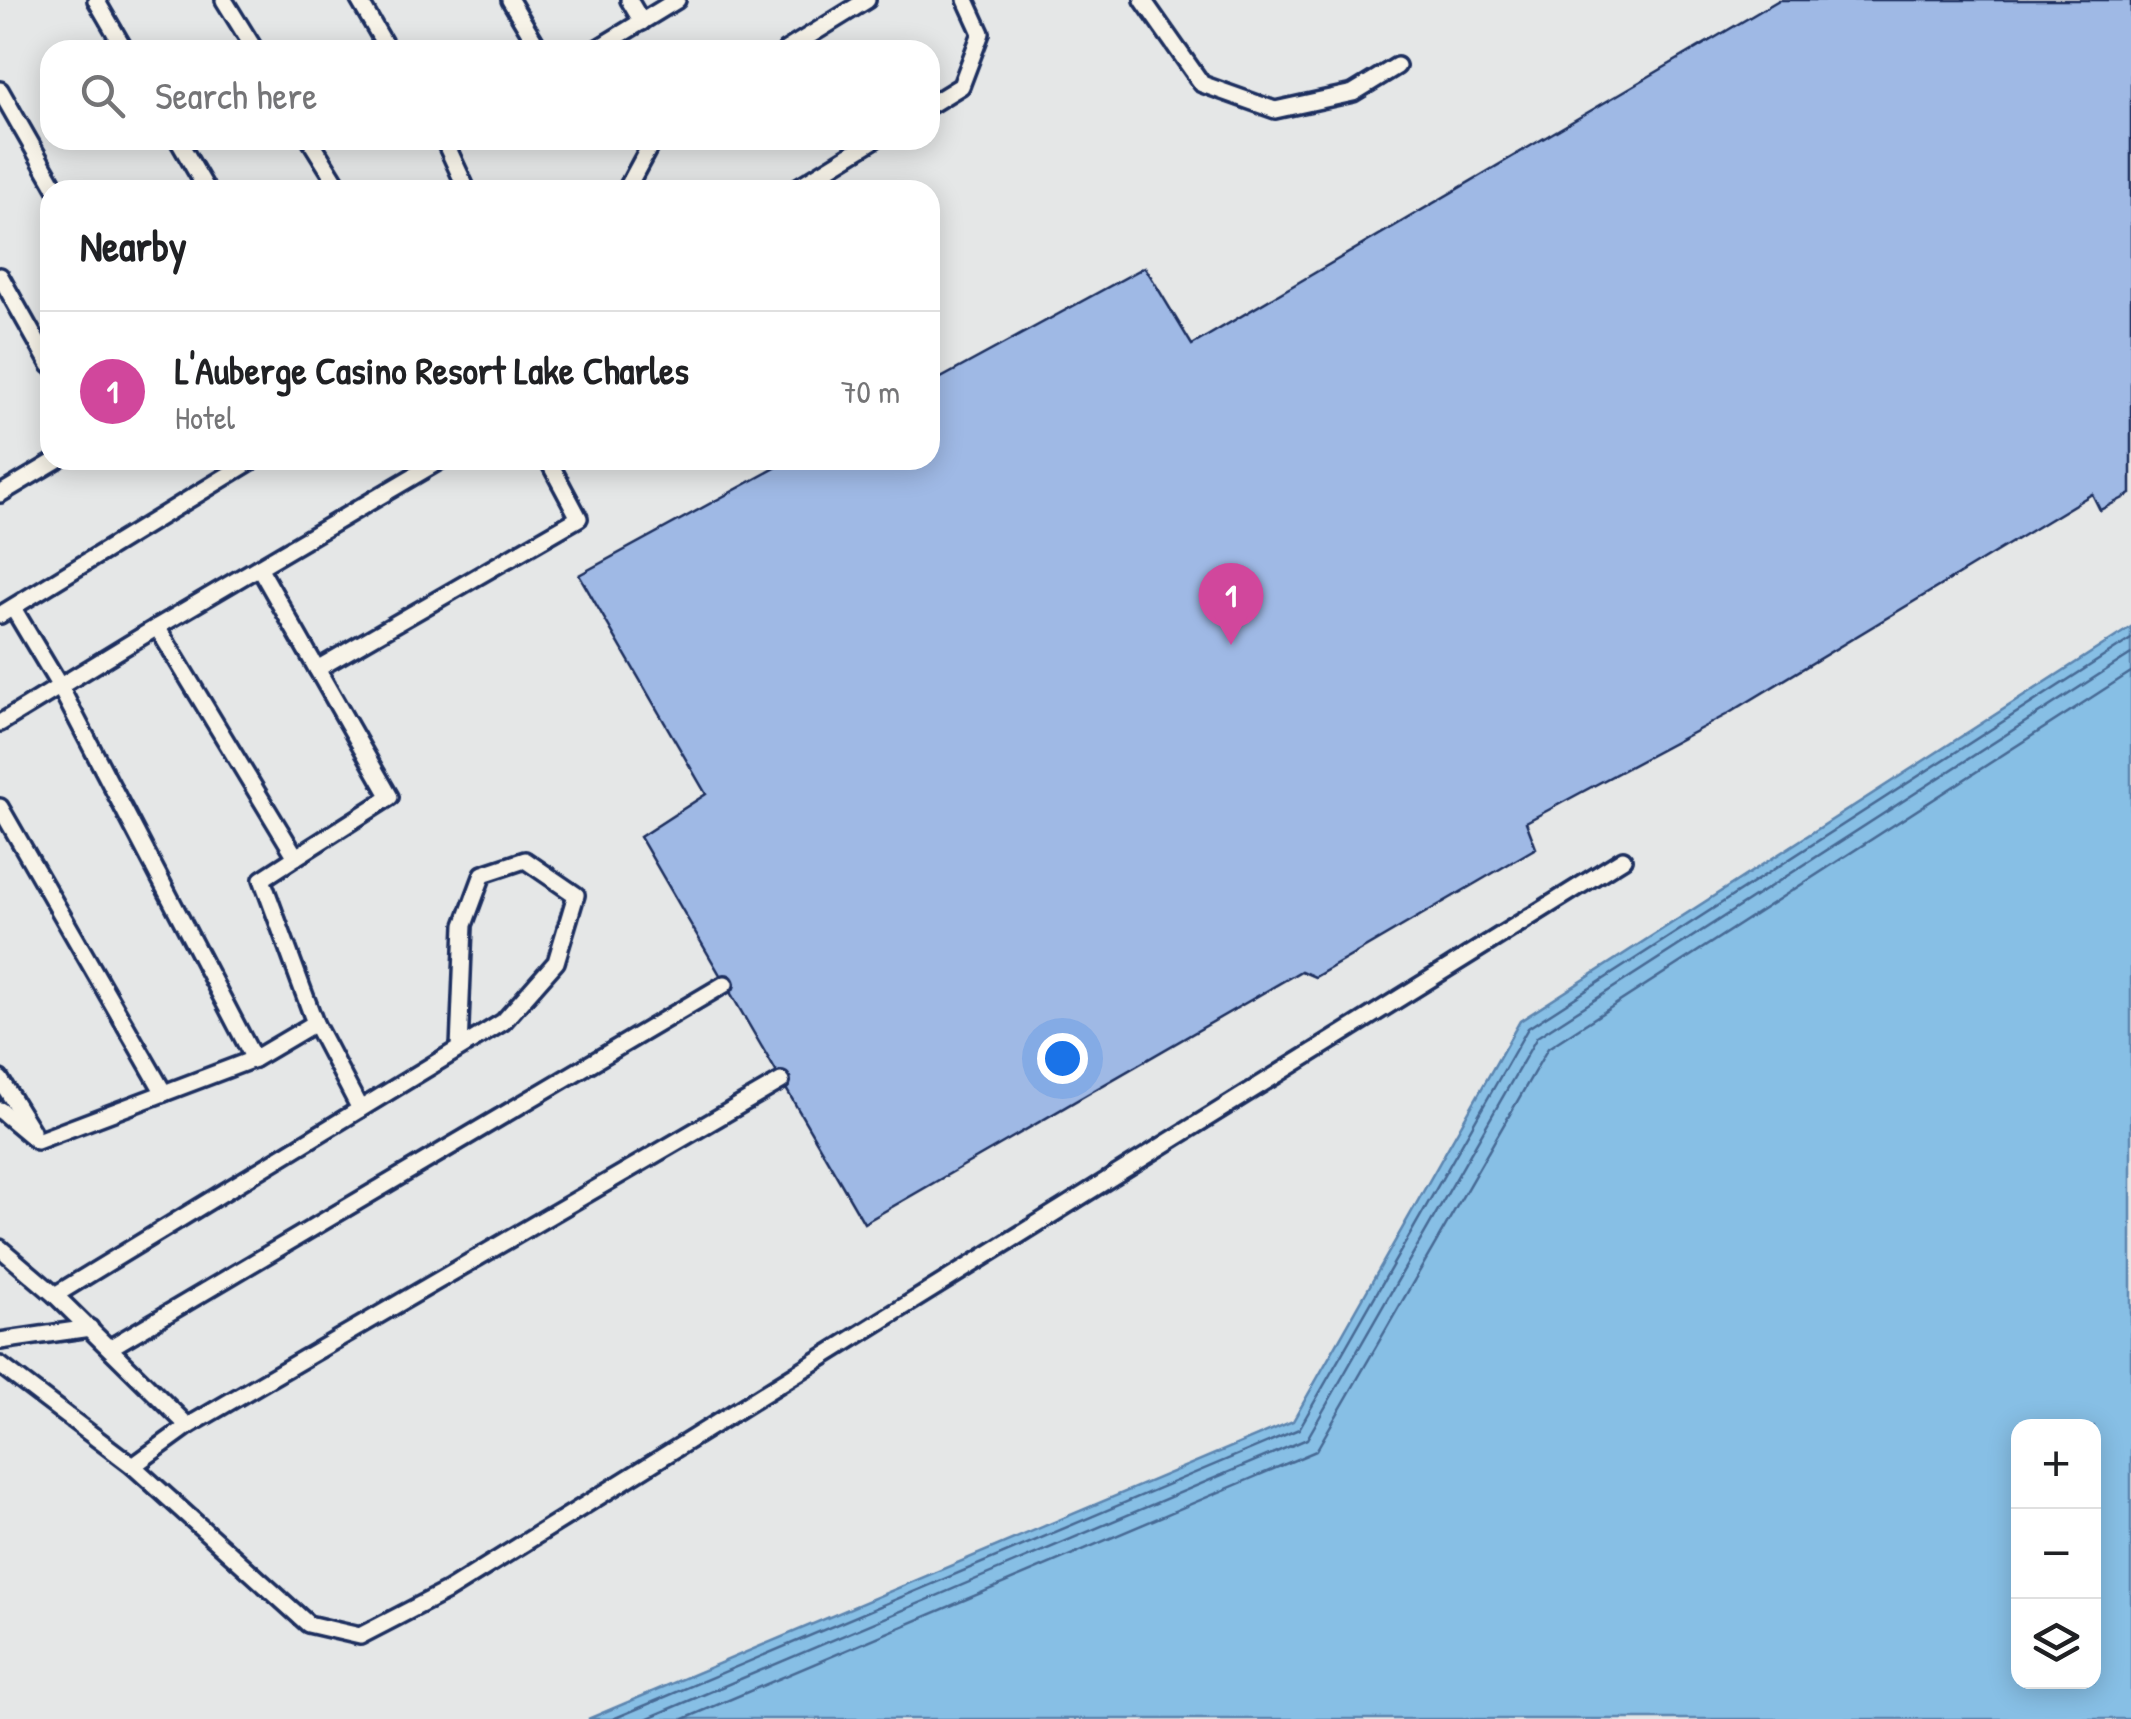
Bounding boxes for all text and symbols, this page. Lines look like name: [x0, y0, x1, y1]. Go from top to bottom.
search box: [40, 40, 940, 150]
icon: search: [75, 68, 130, 123]
text: Search here: [155, 69, 317, 121]
text: Nearby: [80, 217, 187, 274]
text: L'Auberge Casino Resort Lake Charles: [175, 344, 689, 396]
text: 1: [107, 370, 118, 413]
text: 70 m: [841, 370, 900, 413]
text: Hotel: [175, 396, 235, 439]
pin: 1: [1198, 562, 1264, 645]
your location: [1037, 1033, 1088, 1084]
map controls: [2011, 1419, 2101, 1689]
button: +: [2011, 1419, 2101, 1509]
button: −: [2011, 1509, 2101, 1599]
button: layers: [2011, 1599, 2101, 1689]

